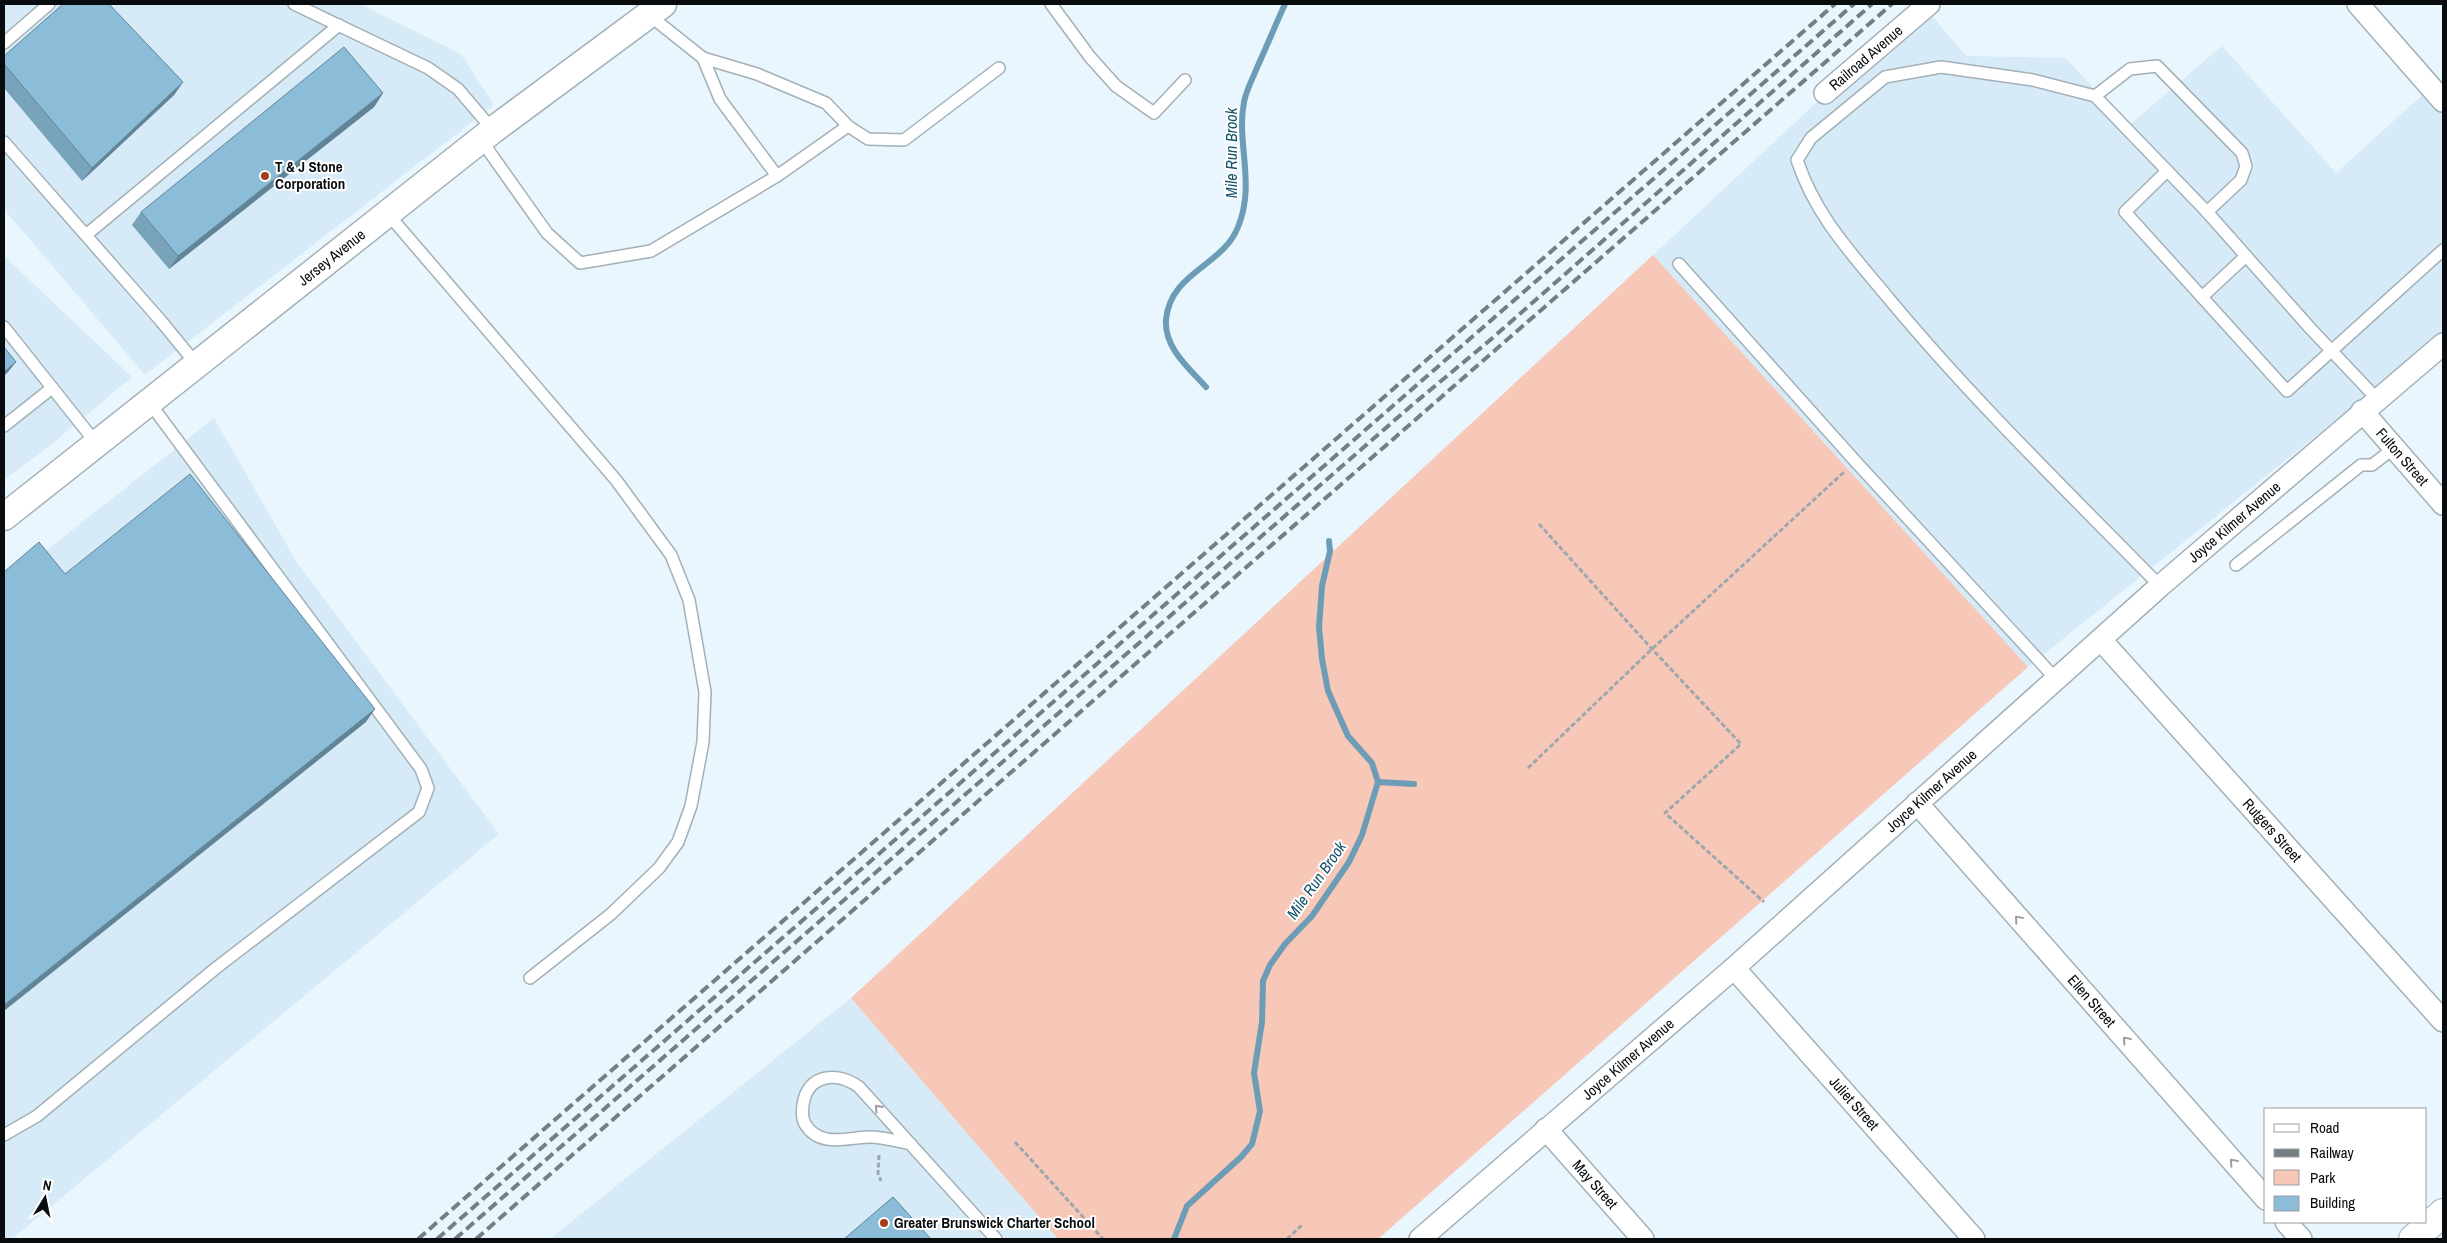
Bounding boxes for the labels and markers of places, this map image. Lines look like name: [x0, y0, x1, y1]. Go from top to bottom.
place label: T & J Stone Corporation: [275, 156, 345, 194]
marker: T & J Stone Corporation: [259, 170, 271, 182]
place label: Greater Brunswick Charter School: [894, 1212, 1095, 1233]
marker: Greater Brunswick Charter School: [878, 1217, 890, 1229]

